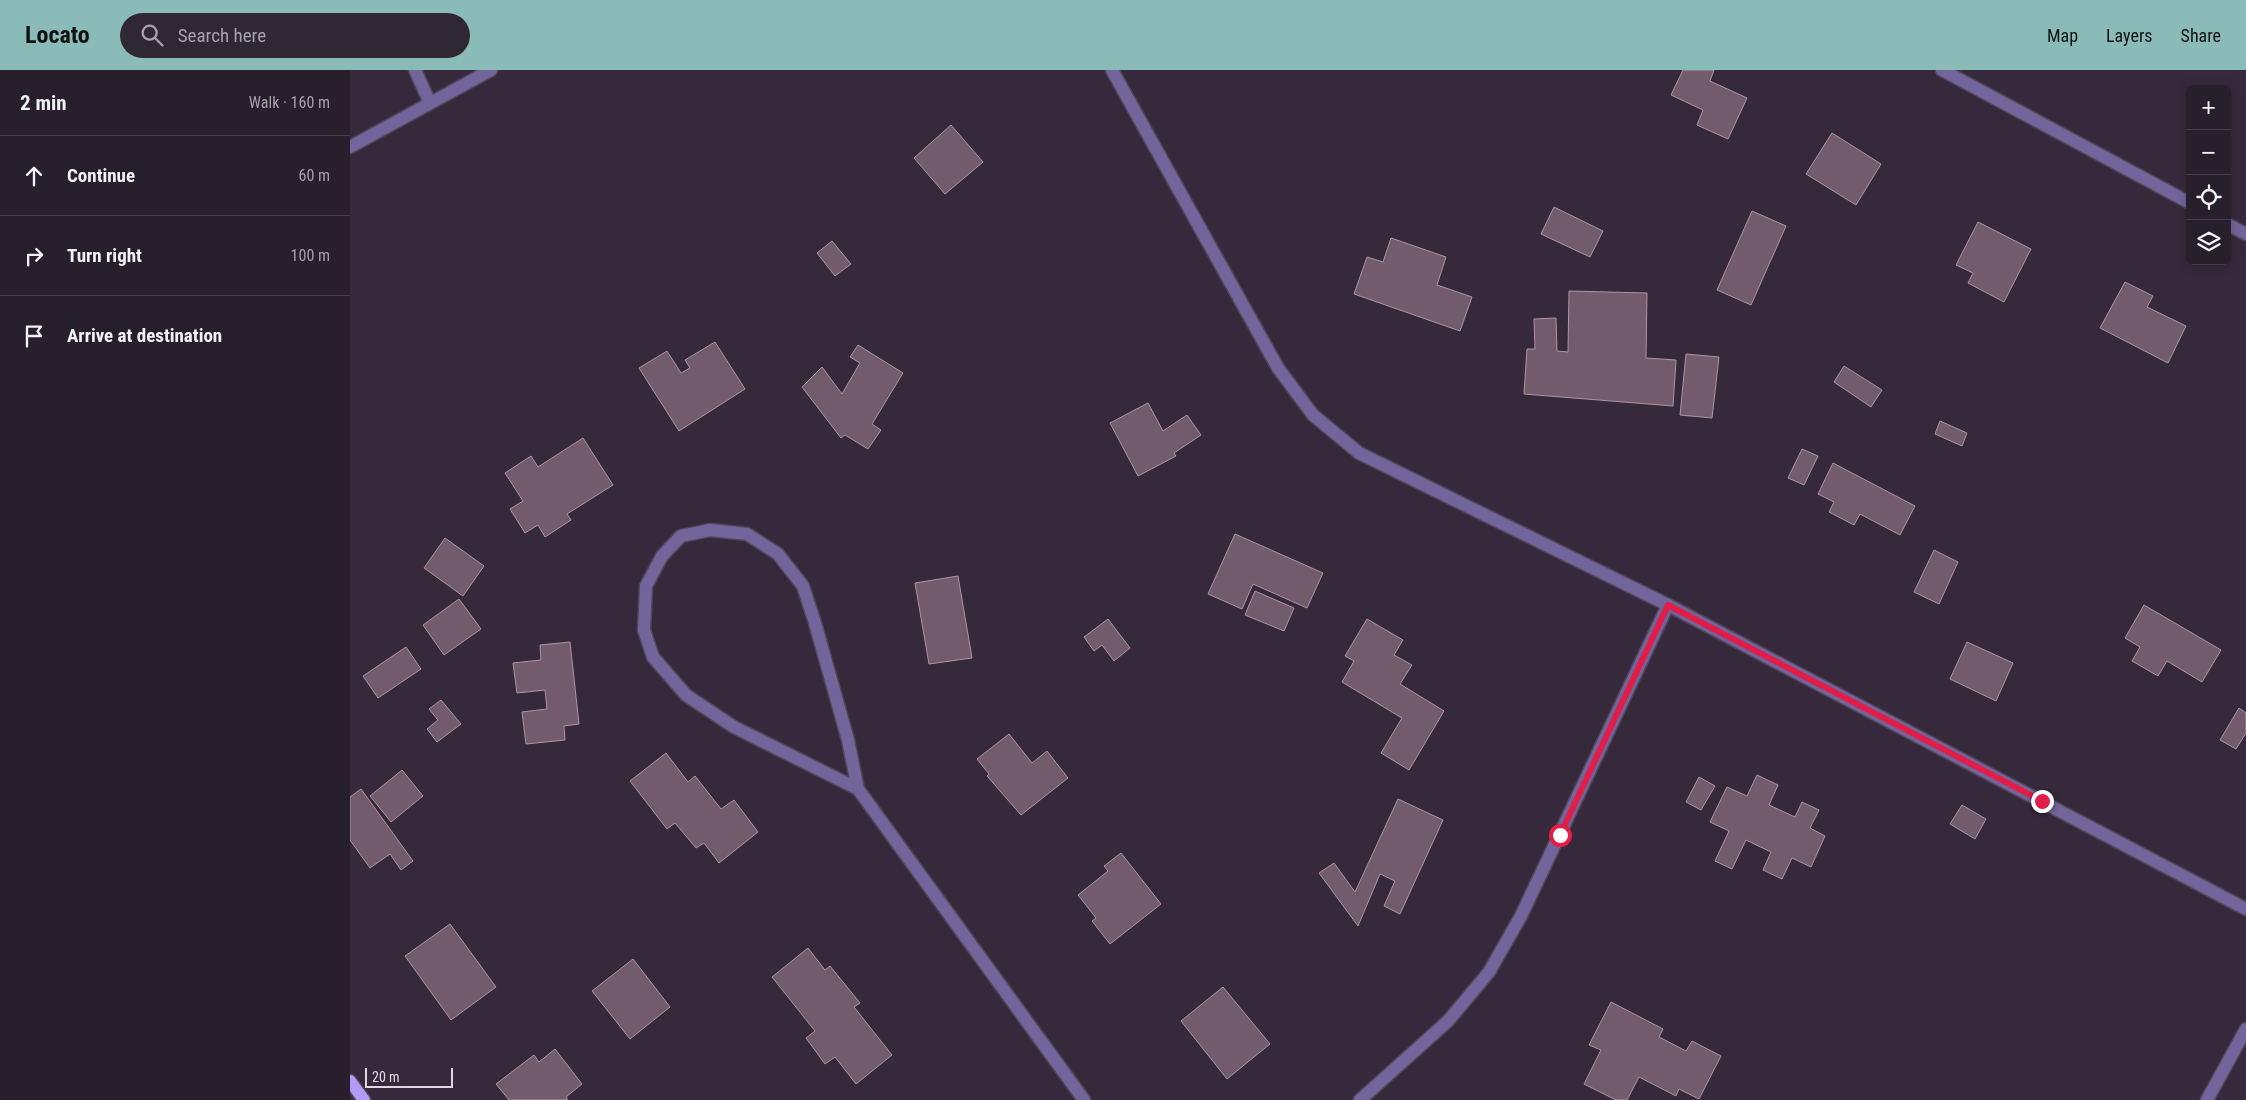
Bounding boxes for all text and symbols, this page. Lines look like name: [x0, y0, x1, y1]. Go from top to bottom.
search box: [120, 13, 470, 58]
text: Locato: [25, 21, 90, 49]
icon: search: [138, 21, 166, 49]
text: Search here: [178, 24, 266, 47]
text: Map: [2047, 25, 2078, 46]
text: Layers: [2106, 25, 2153, 46]
text: Share: [2181, 25, 2221, 46]
map controls: [2186, 85, 2231, 265]
button: +: [2186, 85, 2231, 130]
text: 2 min: [20, 91, 67, 115]
text: Walk · 160 m: [249, 93, 330, 112]
button: −: [2186, 130, 2231, 175]
icon: ahead: [20, 162, 48, 190]
text: Continue: [67, 164, 135, 187]
text: 60 m: [298, 166, 330, 185]
button: locate: [2186, 175, 2231, 220]
button: layers: [2186, 220, 2231, 265]
icon: right: [20, 242, 48, 270]
text: Turn right: [67, 244, 142, 267]
text: 100 m: [291, 246, 330, 265]
icon: arrive: [20, 322, 48, 350]
text: Arrive at destination: [67, 324, 222, 347]
route end: [2031, 790, 2054, 813]
route start: [1549, 824, 1572, 847]
scale bar: [365, 1065, 452, 1088]
text: 20 m: [372, 1069, 400, 1085]

